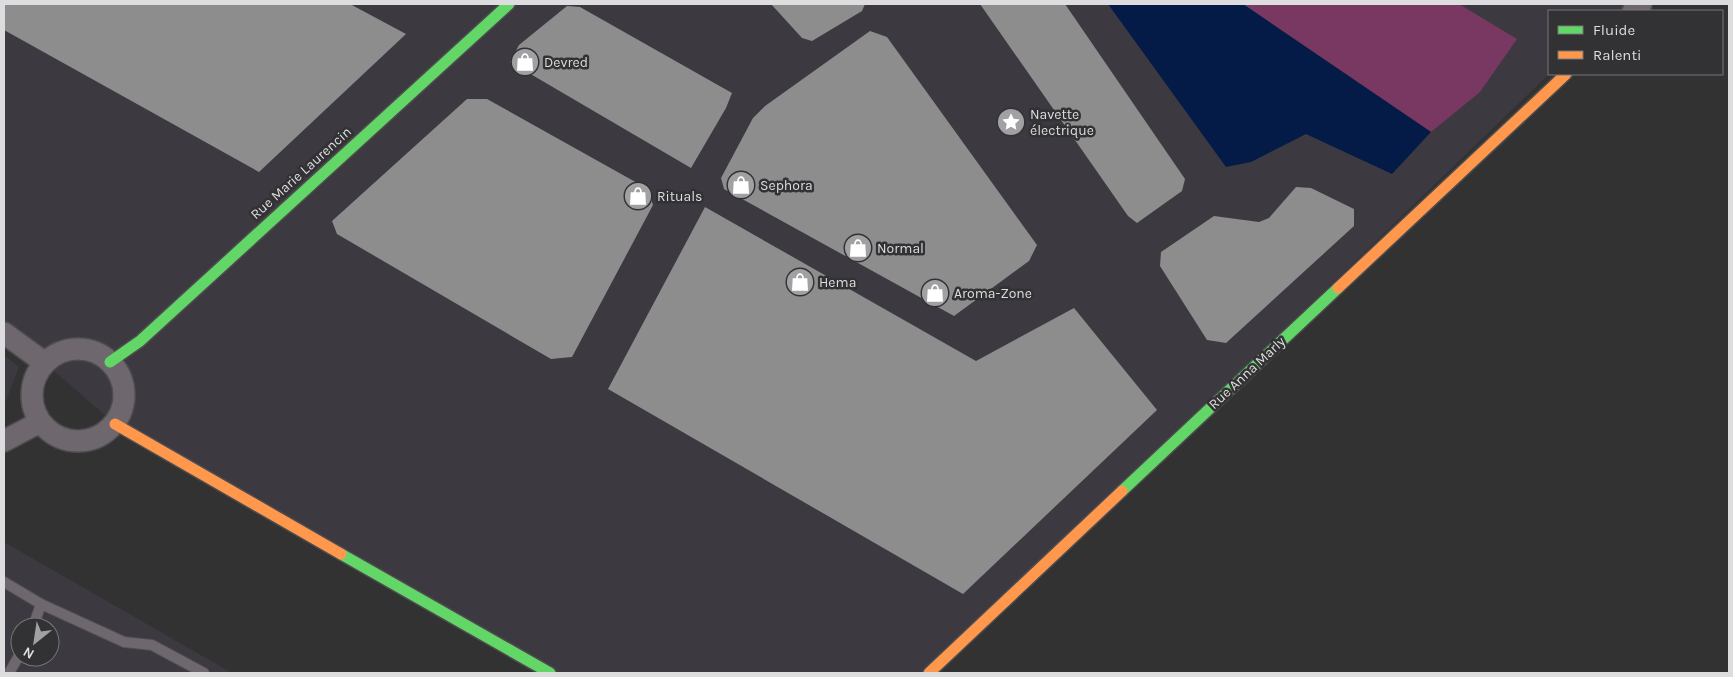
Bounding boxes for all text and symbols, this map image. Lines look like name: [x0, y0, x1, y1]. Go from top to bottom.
legend: [1548, 10, 1723, 75]
text: Fluide: [1593, 21, 1635, 39]
text: Ralenti: [1593, 46, 1642, 64]
shop icon: Devred: [510, 47, 540, 77]
place label: Devred: [544, 54, 588, 71]
place label: Navette électrique: [1030, 106, 1094, 139]
place icon: Navette électrique: [996, 107, 1026, 137]
street label: Rue Marie Laurencin: [247, 123, 355, 223]
shop icon: Sephora: [726, 170, 756, 200]
place label: Sephora: [760, 177, 813, 194]
shop icon: Rituals: [623, 181, 653, 211]
place label: Rituals: [657, 188, 702, 205]
shop icon: Normal: [843, 233, 873, 263]
place label: Normal: [877, 240, 924, 257]
shop icon: Hema: [785, 267, 815, 297]
place label: Hema: [819, 274, 856, 291]
shop icon: Aroma-Zone: [920, 278, 950, 308]
place label: Aroma-Zone: [954, 285, 1032, 302]
street label: Rue Anna Marly: [1205, 333, 1289, 413]
north arrow: [10, 617, 60, 667]
text: N: [20, 643, 37, 663]

